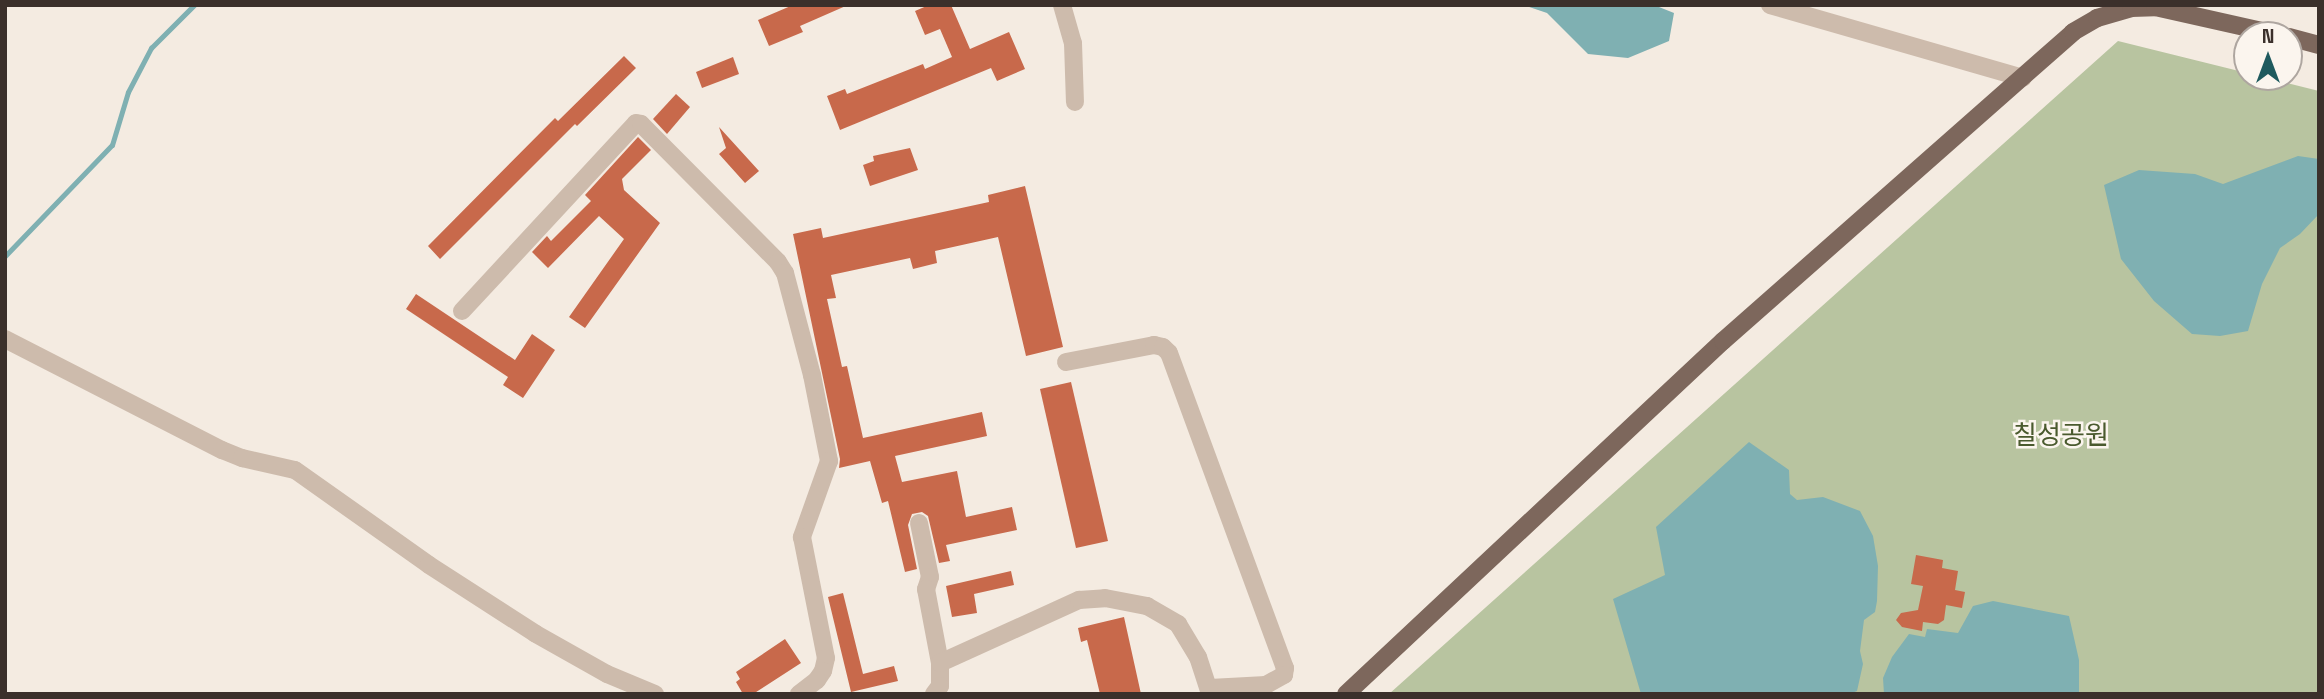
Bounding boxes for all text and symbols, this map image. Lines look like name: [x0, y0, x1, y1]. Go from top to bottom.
north arrow: [2233, 21, 2303, 91]
text: N: [2262, 24, 2274, 49]
park label: 칠성공원: [2013, 420, 2109, 452]

